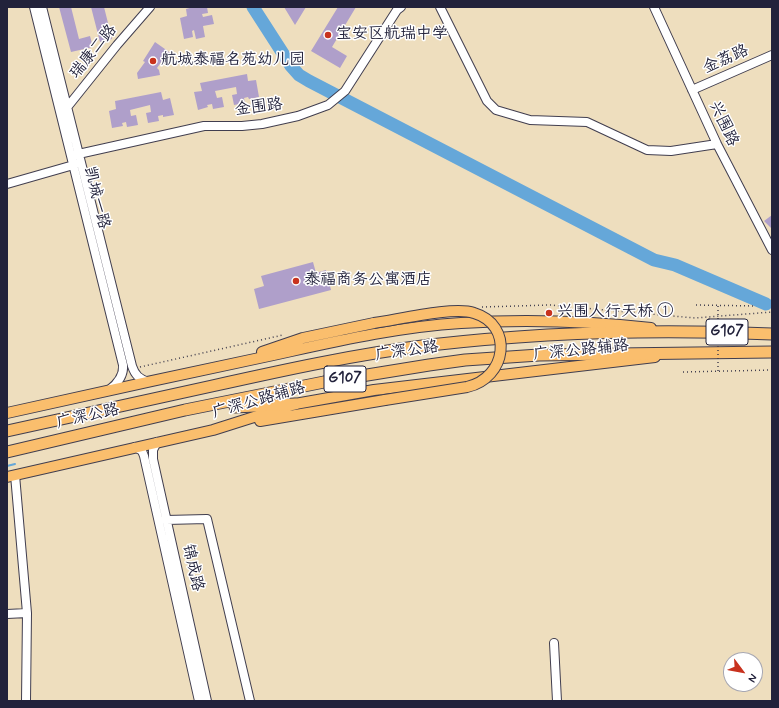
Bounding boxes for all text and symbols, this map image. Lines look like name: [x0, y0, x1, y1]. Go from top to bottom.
street label: 瑞康二路: [66, 21, 122, 83]
place label: 宝安区航瑞中学: [336, 25, 448, 45]
marker: 宝安区航瑞中学: [323, 30, 333, 40]
street label: 金荔路: [700, 41, 752, 79]
place label: 航城泰福名苑幼儿园: [161, 51, 305, 71]
marker: 航城泰福名苑幼儿园: [148, 56, 158, 66]
street label: 金围路: [234, 96, 284, 120]
street label: 兴围路: [704, 98, 742, 150]
street label: 凯城一路: [79, 165, 113, 231]
place label: 泰福商务公寓酒店: [304, 271, 432, 291]
marker: 泰福商务公寓酒店: [291, 276, 301, 286]
place label: 兴围人行天桥 ①: [557, 303, 673, 323]
marker: 兴围人行天桥 ①: [544, 308, 554, 318]
road number: G107: [706, 319, 748, 345]
street label: 广深公路辅路: [532, 336, 630, 366]
street label: 广深公路: [374, 338, 440, 366]
road number: G107: [324, 366, 366, 392]
street label: 广深公路辅路: [210, 379, 308, 423]
street label: 广深公路: [55, 400, 121, 434]
street label: 锦成路: [177, 542, 207, 594]
north arrow: [723, 652, 763, 692]
text: N: [744, 671, 760, 685]

